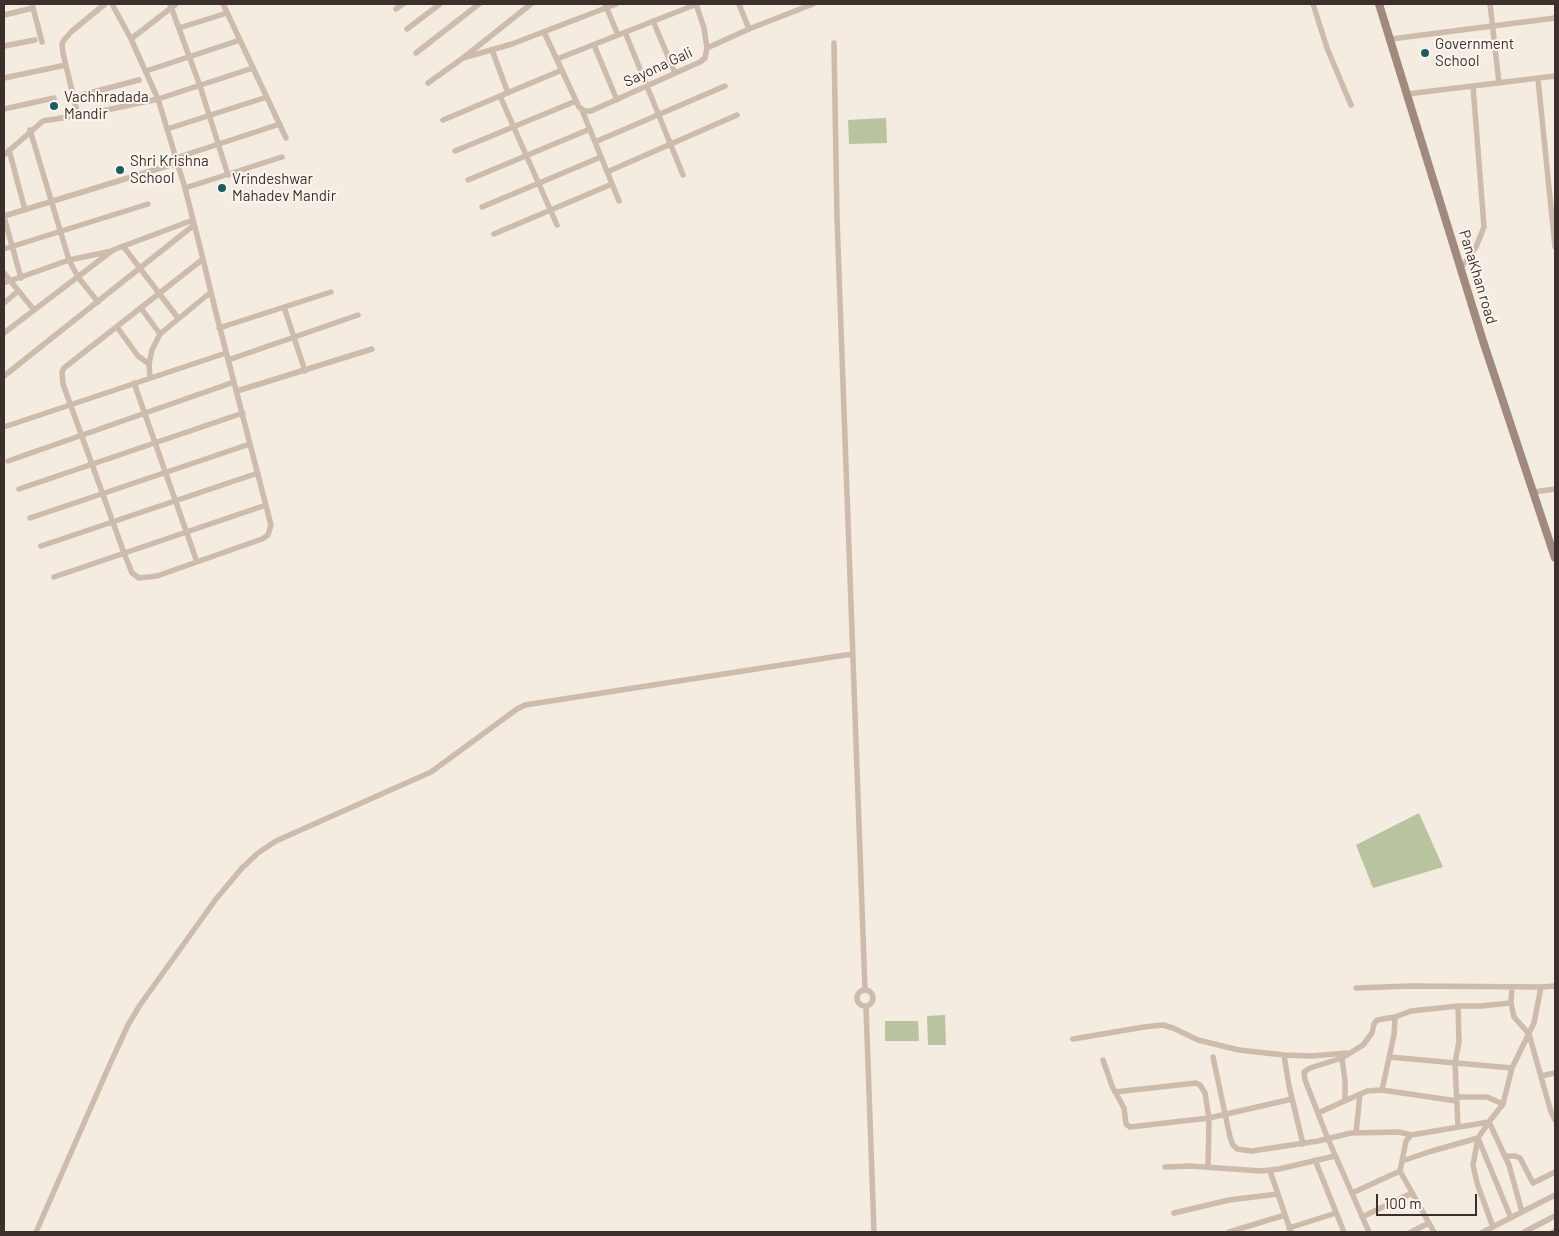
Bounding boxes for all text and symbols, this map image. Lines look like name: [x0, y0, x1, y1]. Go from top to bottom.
place label: Government School: [1435, 35, 1514, 70]
street label: Sayona Gali: [621, 43, 695, 91]
marker: Government School: [1419, 47, 1431, 59]
place label: Vachhradada Mandir: [64, 88, 149, 123]
marker: Vachhradada Mandir: [48, 100, 60, 112]
place label: Shri Krishna School: [130, 152, 209, 187]
marker: Shri Krishna School: [114, 164, 126, 176]
place label: Vrindeshwar Mahadev Mandir: [232, 170, 336, 205]
marker: Vrindeshwar Mahadev Mandir: [216, 182, 228, 194]
street label: PanaKhan road: [1455, 228, 1501, 326]
scale bar: [1379, 1184, 1480, 1216]
text: 100 m: [1384, 1194, 1422, 1212]

